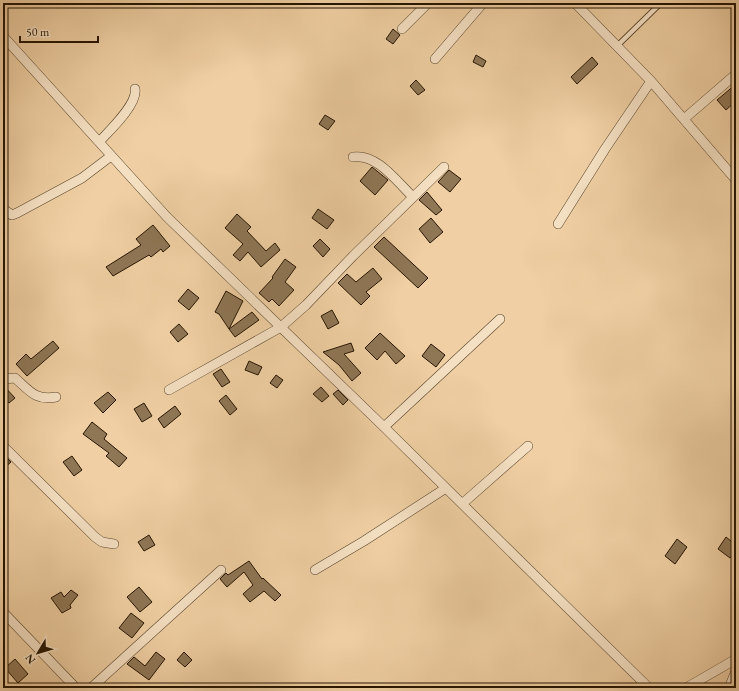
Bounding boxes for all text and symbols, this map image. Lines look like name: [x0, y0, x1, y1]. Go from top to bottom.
scale bar: [20, 18, 98, 44]
text: 50 m: [26, 24, 50, 40]
north arrow: [18, 633, 58, 673]
text: N: [22, 651, 38, 667]

